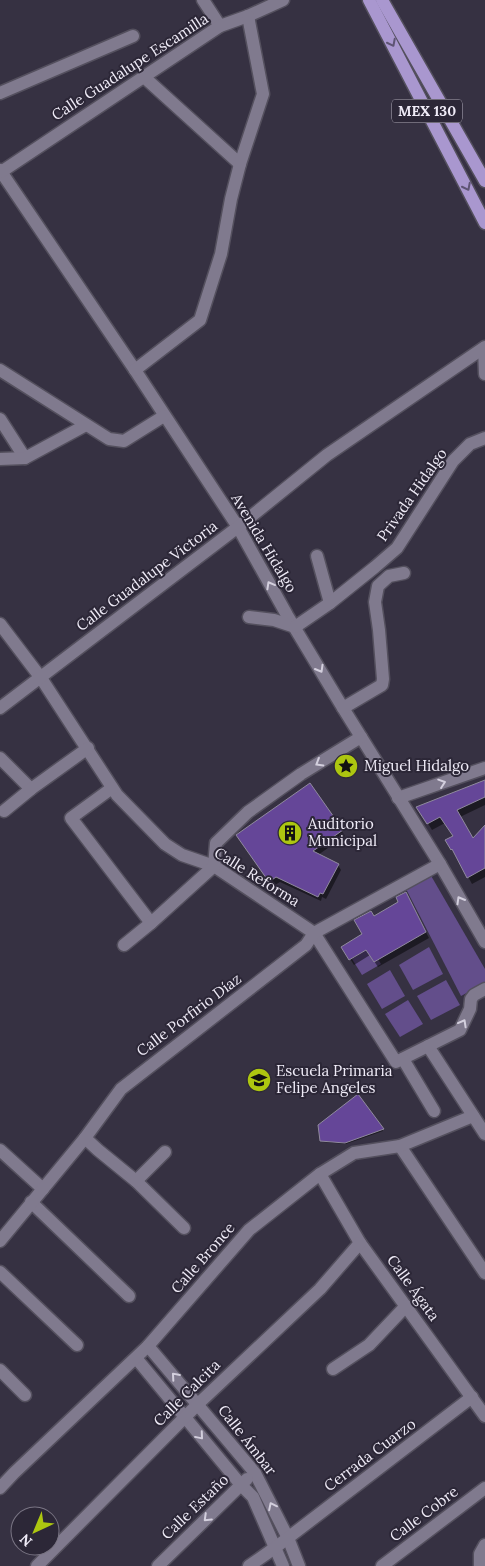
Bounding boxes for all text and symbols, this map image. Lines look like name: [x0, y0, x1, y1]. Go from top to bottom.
street label: Calle Guadalupe Escamilla: [48, 9, 212, 124]
one-way arrow: [386, 38, 396, 47]
road number: MEX 130: [392, 100, 462, 122]
one-way arrow: [461, 182, 471, 191]
street label: Privada Hidalgo: [372, 444, 451, 545]
street label: Avenida Hidalgo: [227, 489, 302, 596]
street label: Calle Guadalupe Victoria: [72, 516, 221, 635]
one-way arrow: [267, 581, 277, 590]
one-way arrow: [313, 663, 323, 672]
place icon: Miguel Hidalgo: [333, 753, 359, 779]
one-way arrow: [316, 756, 325, 766]
place label: Miguel Hidalgo: [364, 756, 469, 775]
one-way arrow: [437, 779, 445, 789]
place label: Auditorio Municipal: [307, 814, 377, 850]
building icon: Auditorio Municipal: [277, 820, 303, 846]
street label: Calle Reforma: [211, 843, 304, 911]
one-way arrow: [457, 896, 467, 905]
street label: Calle Porfirio Díaz: [133, 969, 245, 1060]
one-way arrow: [457, 1019, 467, 1028]
place label: Escuela Primaria Felipe Angeles: [276, 1061, 393, 1097]
school or university icon: Escuela Primaria Felipe Angeles: [246, 1067, 272, 1093]
street label: Calle Bronce: [167, 1218, 239, 1297]
street label: Calle Ágata: [383, 1251, 444, 1325]
street label: Calle Calcita: [149, 1355, 224, 1430]
one-way arrow: [171, 1373, 180, 1382]
street label: Calle Ámbar: [214, 1401, 281, 1479]
street label: Cerrada Cuarzo: [320, 1414, 419, 1495]
one-way arrow: [195, 1430, 203, 1439]
street label: Calle Estaño: [157, 1470, 232, 1543]
street label: Calle Cobre: [386, 1482, 462, 1546]
one-way arrow: [268, 1502, 278, 1511]
north arrow: [10, 1506, 60, 1556]
one-way arrow: [204, 1512, 213, 1521]
text: N: [16, 1530, 36, 1551]

